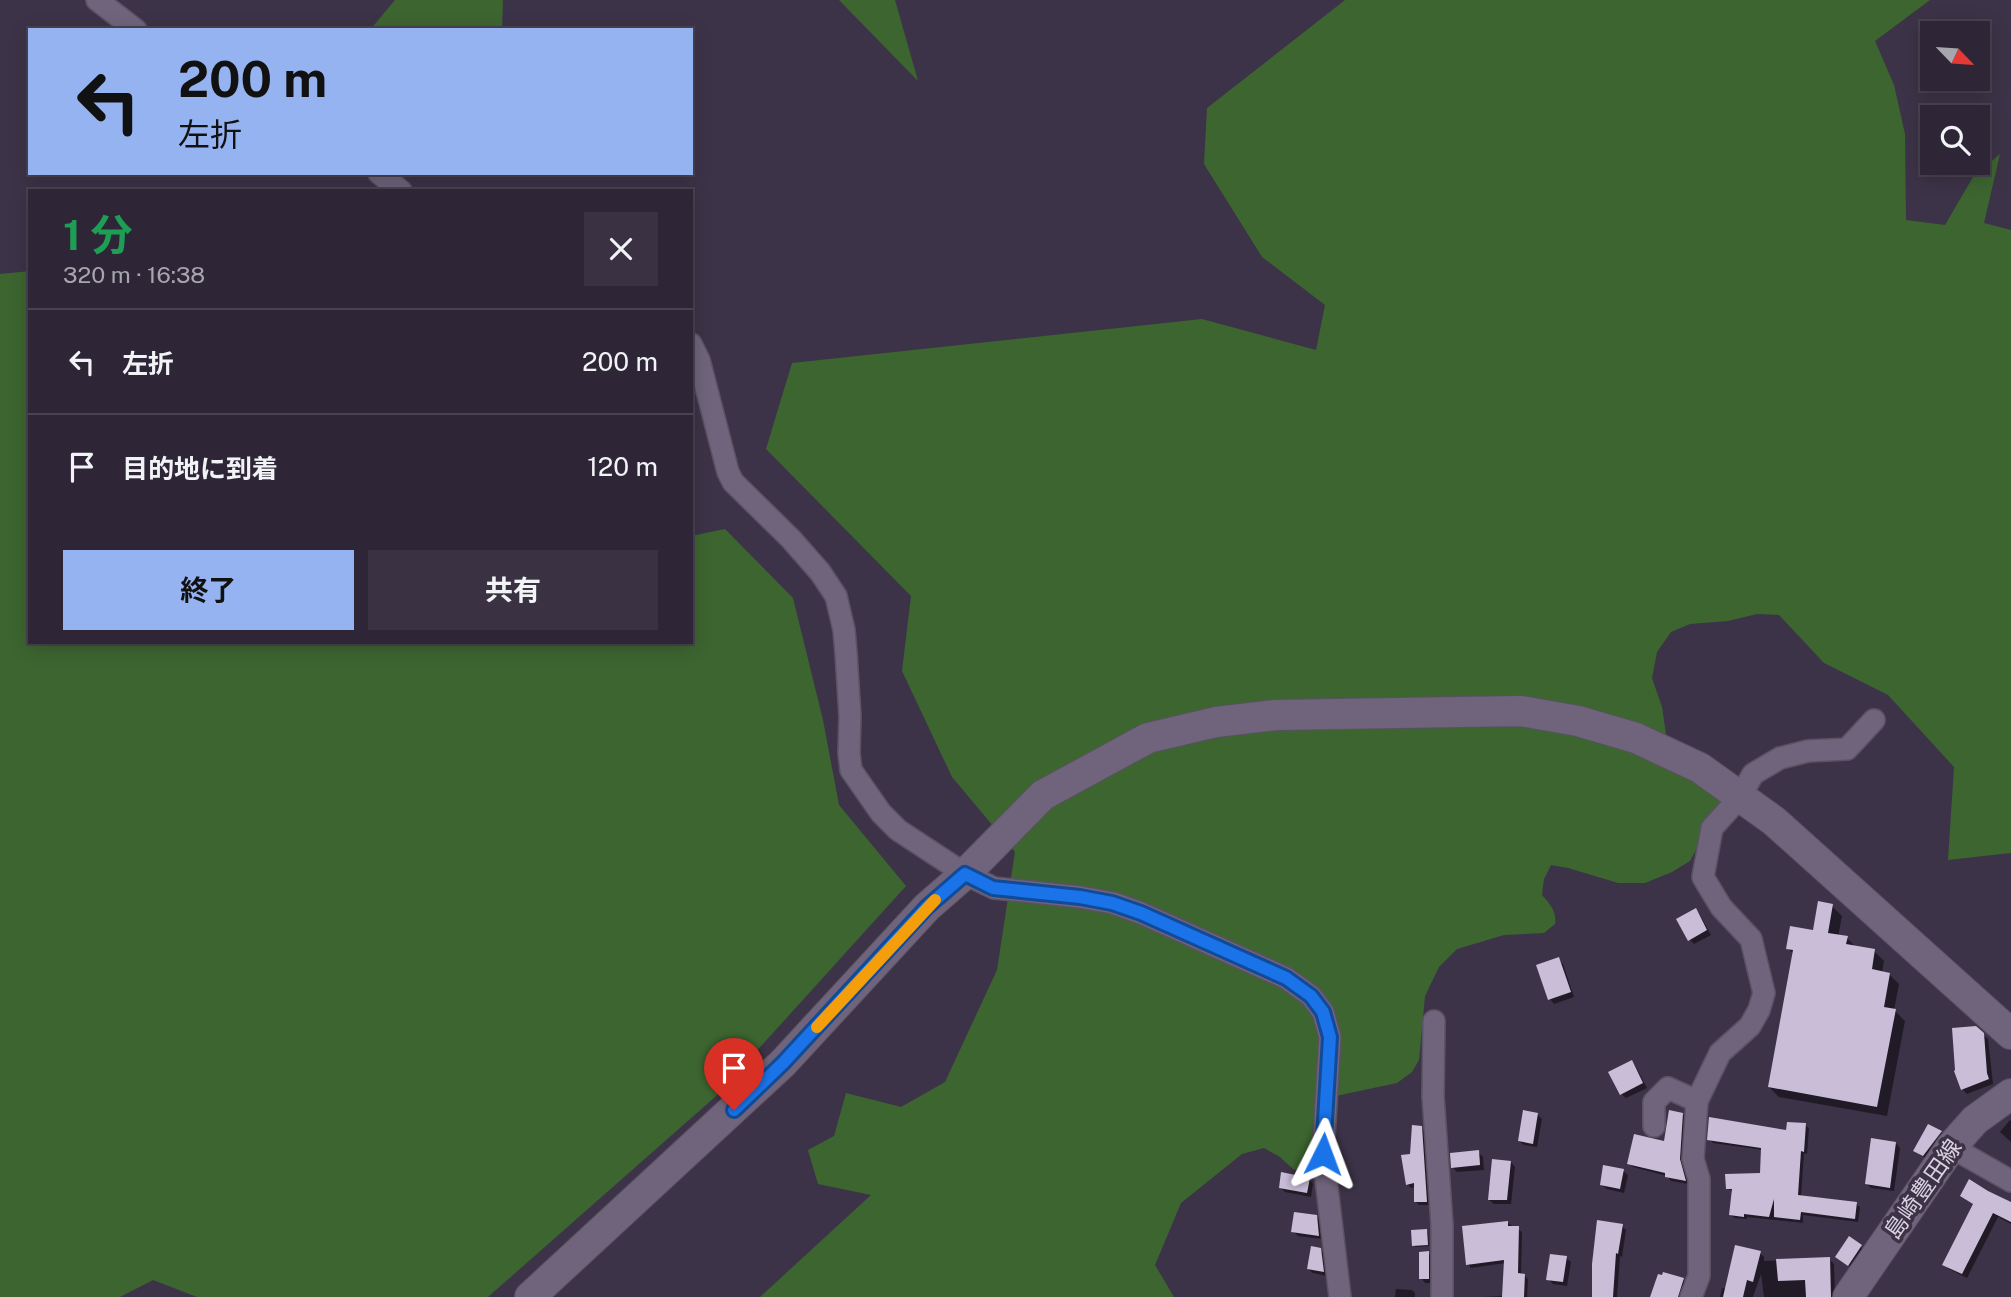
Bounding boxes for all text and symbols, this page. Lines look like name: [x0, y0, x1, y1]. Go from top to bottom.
north arrow: [1920, 21, 1990, 91]
map controls: [1920, 21, 1990, 175]
text: 200 m: [178, 50, 327, 108]
icon: left: [63, 56, 154, 147]
button: search: [1920, 105, 1990, 175]
text: 左折: [178, 116, 242, 153]
text: 1 分: [63, 210, 132, 259]
button: close: [584, 212, 658, 286]
text: 320 m · 16:38: [63, 261, 205, 288]
icon: left: [63, 343, 101, 381]
text: 200 m: [582, 346, 658, 377]
text: 左折: [122, 348, 174, 379]
icon: arrive: [63, 448, 101, 486]
text: 120 m: [587, 451, 658, 482]
text: 目的地に到着: [122, 453, 278, 484]
button: 終了: [63, 550, 354, 630]
button: 共有: [368, 550, 658, 630]
pin: [704, 1038, 764, 1110]
icon: arrive: [715, 1049, 753, 1087]
position arrow: [1286, 1117, 1360, 1191]
street label: 島崎豊田線: [1879, 1134, 1967, 1244]

